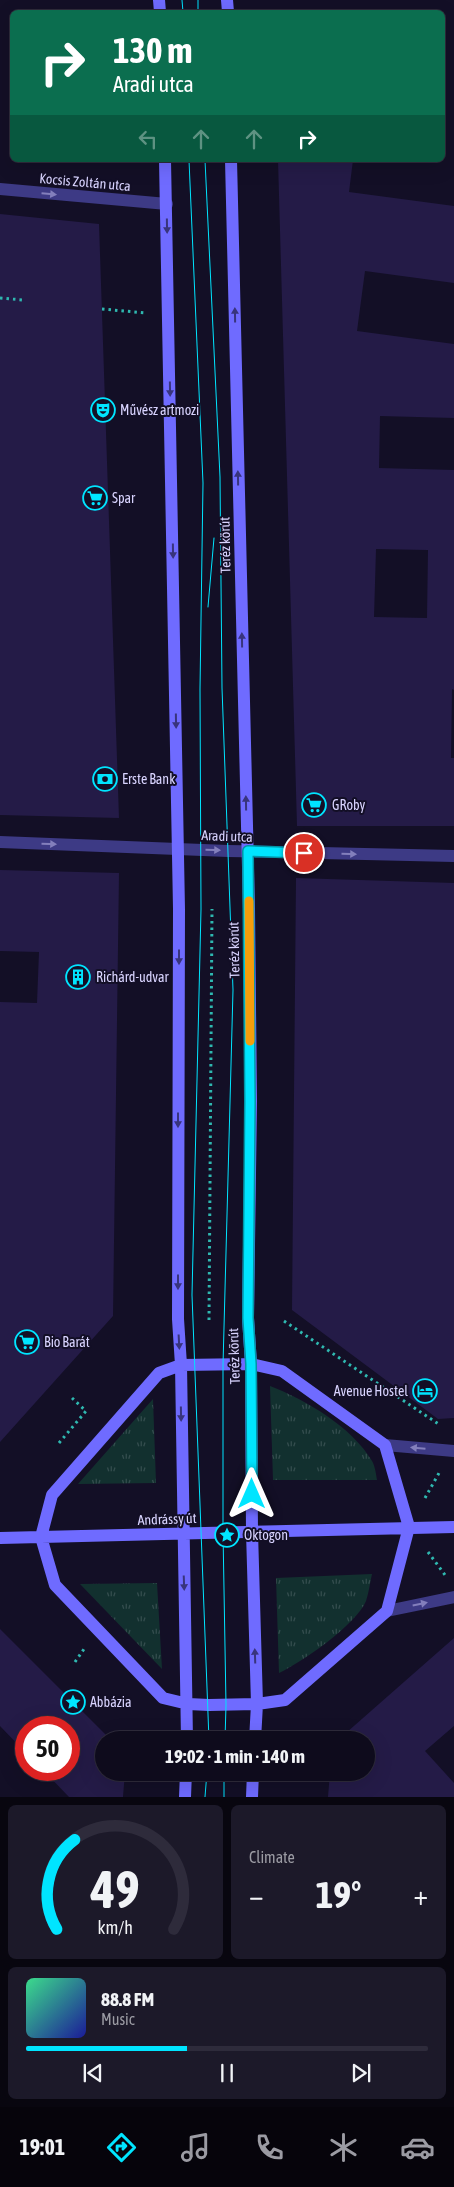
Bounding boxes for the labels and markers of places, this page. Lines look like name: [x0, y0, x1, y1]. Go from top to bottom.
theatre icon: Művész artmozi: [90, 397, 116, 423]
place label: Művész artmozi: [120, 402, 199, 418]
supermarket icon: Spar: [82, 485, 108, 511]
place label: Spar: [112, 490, 136, 506]
bank icon: Erste Bank: [92, 766, 118, 792]
place label: Erste Bank: [122, 771, 175, 787]
supermarket icon: GRoby: [301, 792, 327, 818]
place label: GRoby: [332, 797, 365, 813]
pin: [283, 832, 325, 874]
building icon: Richárd-udvar: [65, 964, 91, 990]
place label: Richárd-udvar: [96, 969, 170, 985]
supermarket icon: Bio Barát: [14, 1329, 40, 1355]
place label: Bio Barát: [44, 1334, 90, 1350]
hotel icon: Avenue Hostel: [412, 1378, 438, 1404]
place label: Avenue Hostel: [334, 1383, 408, 1399]
place icon: Oktogon: [214, 1522, 240, 1548]
place label: Oktogon: [244, 1527, 288, 1543]
place icon: Abbázia: [60, 1689, 86, 1715]
place label: Abbázia: [90, 1694, 131, 1710]

